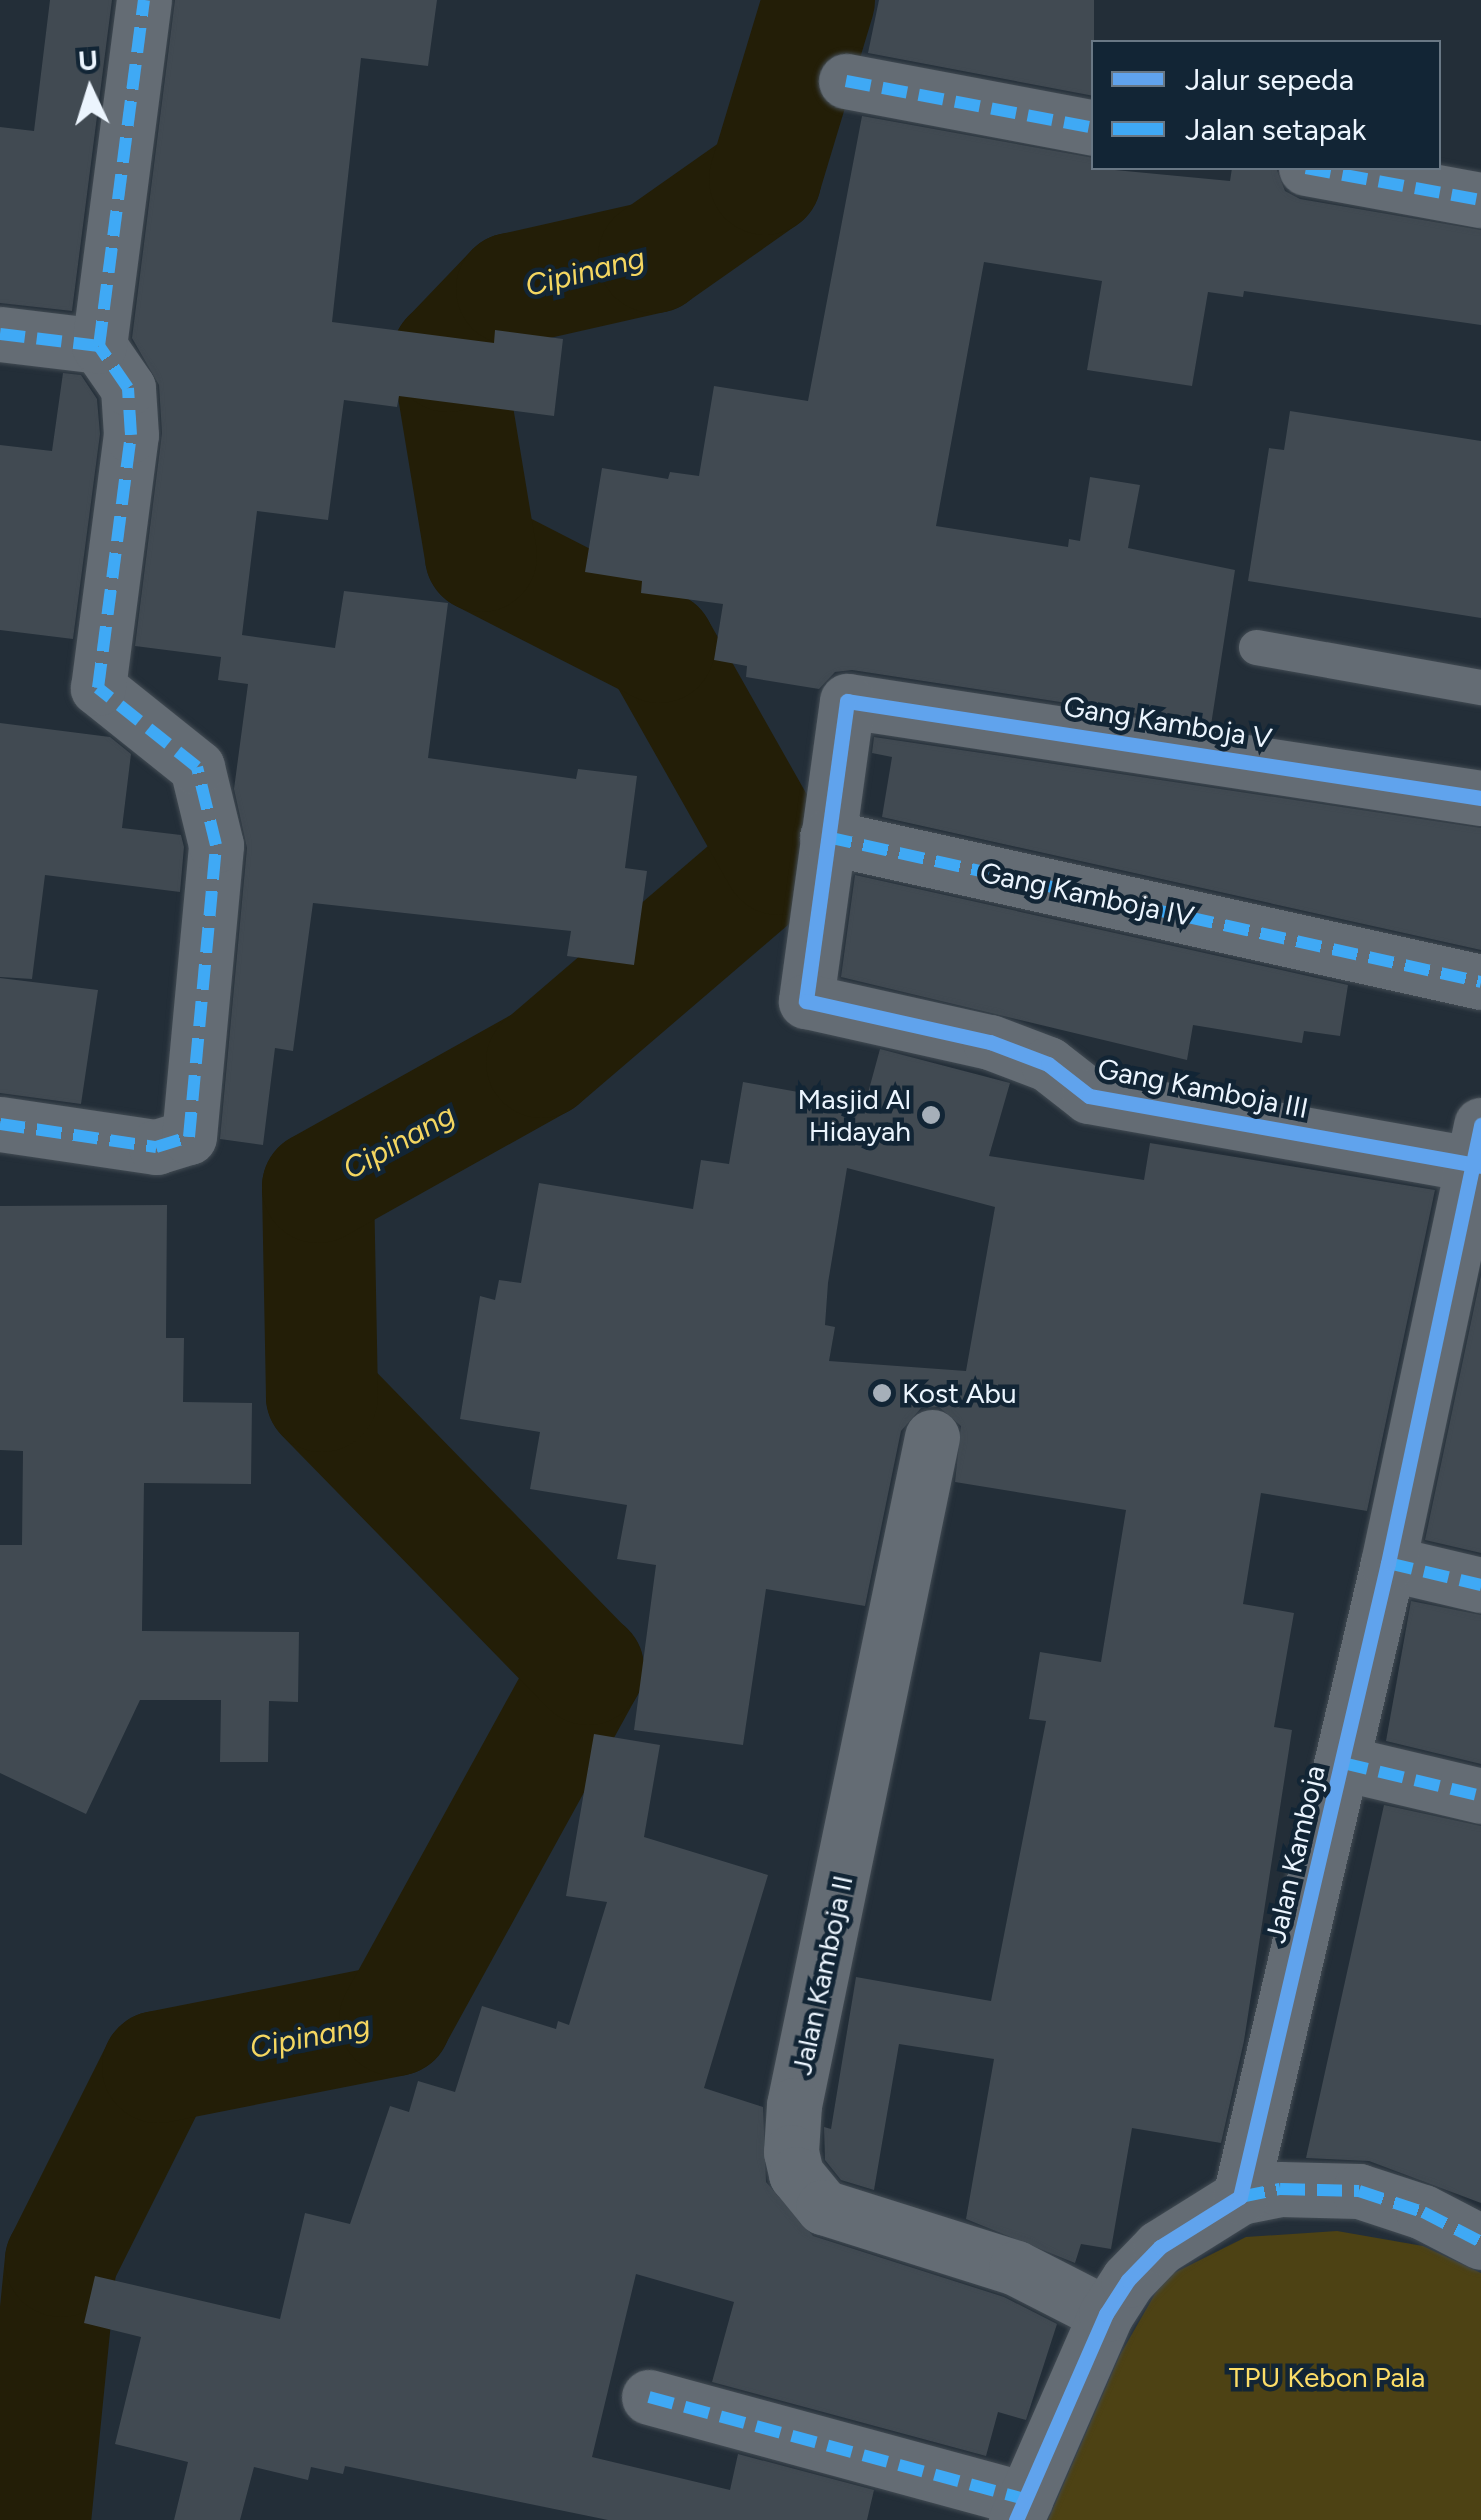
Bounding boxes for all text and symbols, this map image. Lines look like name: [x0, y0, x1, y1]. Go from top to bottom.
north arrow: [40, 40, 140, 140]
legend: [1091, 40, 1441, 170]
text: U: [77, 42, 99, 78]
text: Jalur sepeda: [1185, 61, 1354, 98]
text: Jalan setapak: [1185, 111, 1366, 148]
water label: Cipinang: [521, 240, 649, 304]
street label: Gang Kamboja V: [1062, 689, 1274, 755]
street label: Gang Kamboja IV: [977, 855, 1197, 933]
street label: Gang Kamboja III: [1095, 1051, 1311, 1125]
place label: Masjid Al Hidayah: [798, 1082, 911, 1148]
water label: Cipinang: [337, 1097, 461, 1187]
marker: Masjid Al Hidayah: [920, 1104, 942, 1126]
place label: Kost Abu: [902, 1376, 1017, 1410]
marker: Kost Abu: [871, 1382, 893, 1404]
street label: Jalan Kamboja: [1258, 1762, 1332, 1946]
street label: Jalan Kamboja II: [784, 1872, 860, 2078]
water label: Cipinang: [247, 2008, 373, 2066]
park label: TPU Kebon Pala: [1229, 2360, 1425, 2394]

